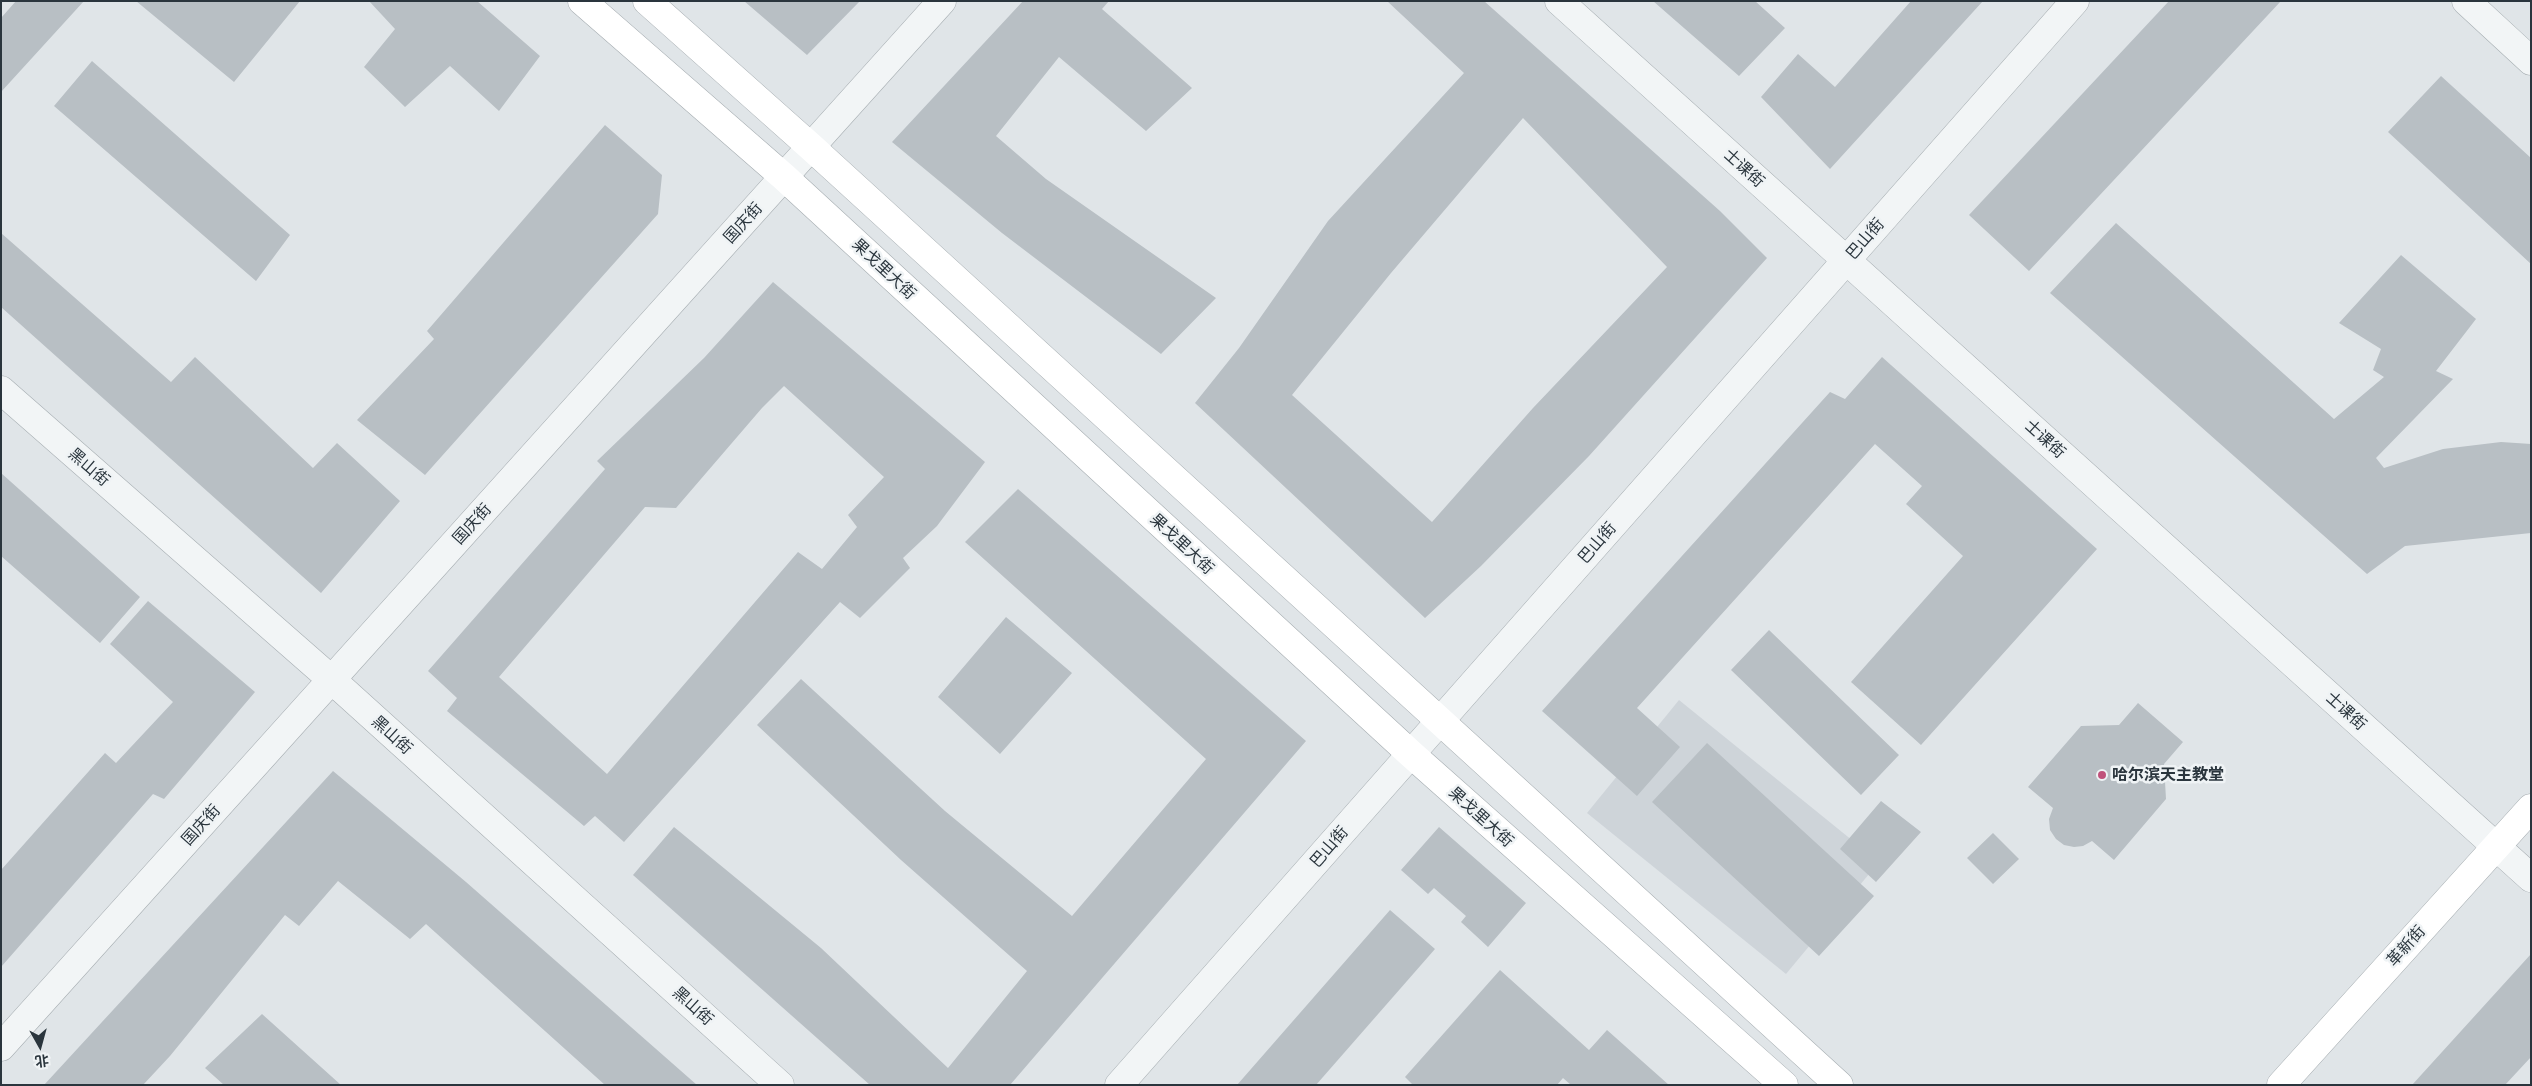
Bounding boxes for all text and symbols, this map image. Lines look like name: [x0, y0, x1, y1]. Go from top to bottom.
street label: 士课街: [1720, 145, 1768, 191]
street label: 国庆街: [720, 199, 766, 247]
street label: 巴山街: [1842, 215, 1888, 263]
street label: 果戈里大街: [848, 235, 920, 303]
street label: 士课街: [2021, 416, 2069, 462]
street label: 黑山街: [65, 444, 113, 490]
street label: 国庆街: [449, 500, 495, 548]
street label: 果戈里大街: [1146, 510, 1218, 578]
street label: 巴山街: [1574, 519, 1620, 567]
street label: 士课街: [2322, 688, 2370, 734]
street label: 黑山街: [368, 712, 416, 758]
place label: 哈尔滨天主教堂: [2112, 765, 2224, 785]
marker: 哈尔滨天主教堂: [2096, 769, 2108, 781]
street label: 果戈里大街: [1445, 783, 1517, 851]
street label: 国庆街: [178, 801, 224, 849]
street label: 巴山街: [1306, 823, 1352, 871]
street label: 革新街: [2383, 922, 2429, 970]
street label: 黑山街: [669, 983, 717, 1029]
north arrow: [15, 1021, 65, 1071]
text: 北: [34, 1052, 50, 1071]

